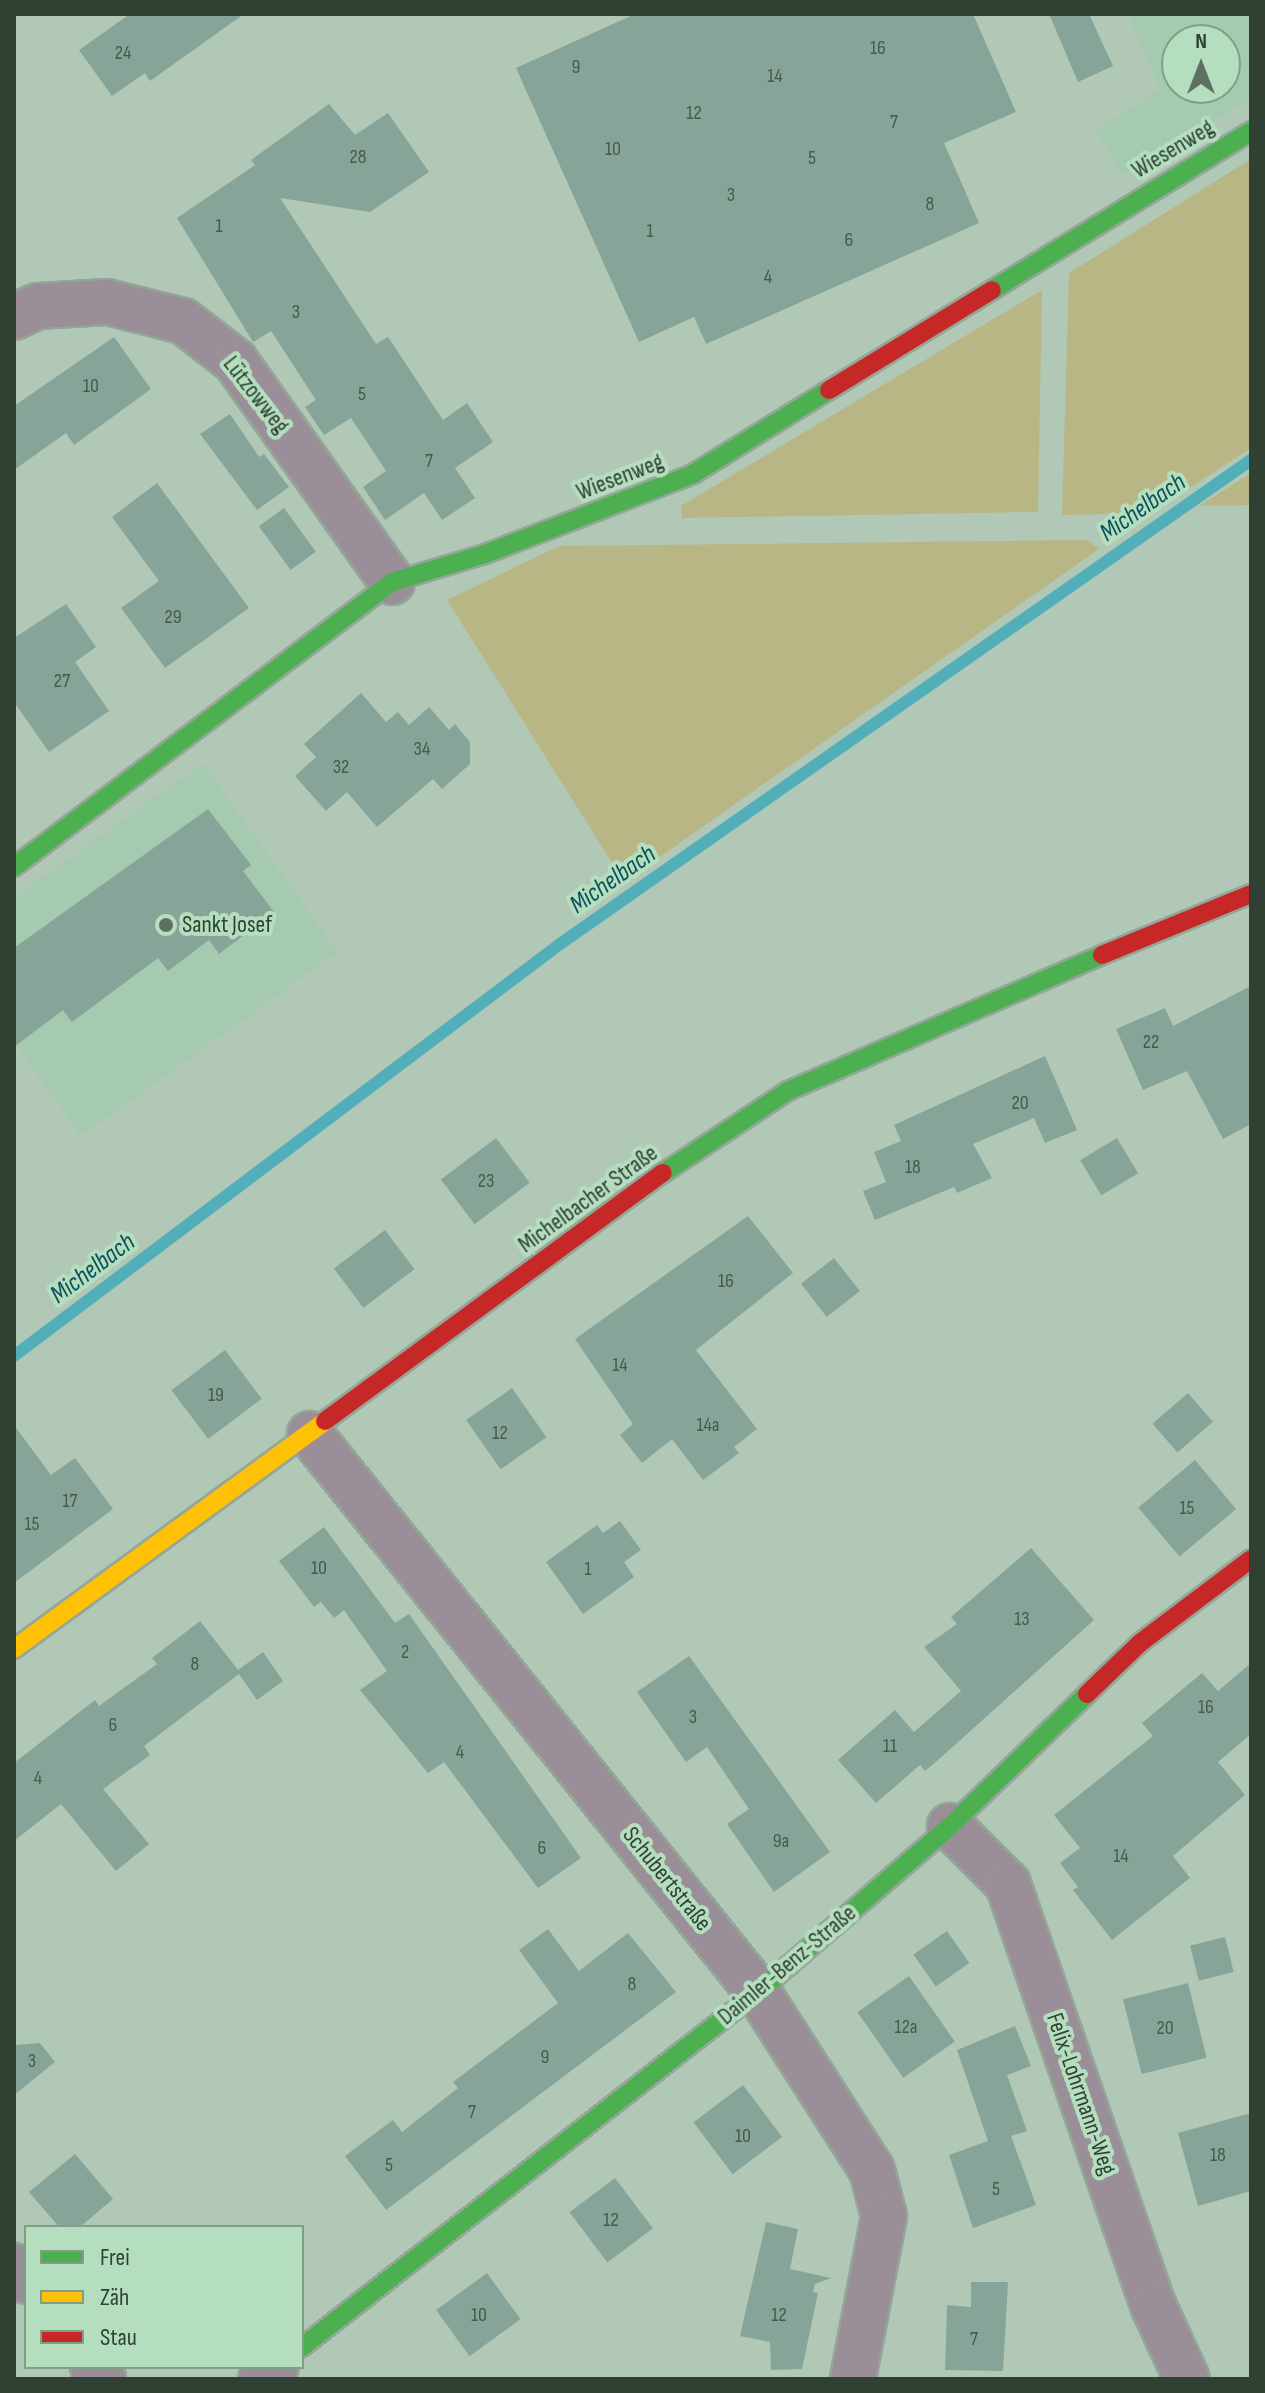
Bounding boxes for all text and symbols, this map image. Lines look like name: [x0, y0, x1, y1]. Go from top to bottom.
north arrow: [1161, 24, 1241, 104]
text: N: [1195, 28, 1207, 55]
house number: 16: [870, 36, 886, 60]
house number: 24: [115, 41, 131, 65]
house number: 9: [572, 55, 580, 79]
house number: 14: [767, 64, 783, 88]
house number: 12: [686, 101, 702, 125]
house number: 7: [890, 110, 898, 134]
street label: Wiesenweg: [1127, 113, 1219, 185]
house number: 10: [605, 137, 621, 161]
house number: 28: [350, 145, 366, 169]
house number: 5: [808, 146, 816, 170]
house number: 3: [727, 183, 735, 207]
house number: 8: [926, 192, 934, 216]
house number: 1: [216, 214, 222, 238]
house number: 1: [647, 219, 653, 243]
house number: 6: [845, 228, 853, 252]
house number: 4: [764, 265, 772, 289]
house number: 3: [292, 300, 300, 324]
street label: Lützowweg: [217, 350, 295, 440]
house number: 10: [83, 374, 99, 398]
house number: 5: [358, 382, 366, 406]
street label: Wiesenweg: [572, 447, 668, 507]
house number: 7: [425, 449, 433, 473]
water label: Michelbach: [1094, 467, 1192, 549]
house number: 29: [164, 605, 182, 629]
house number: 27: [54, 669, 70, 693]
house number: 34: [414, 737, 430, 761]
house number: 32: [333, 755, 349, 779]
water label: Michelbach: [564, 839, 662, 921]
place label: Sankt Josef: [182, 911, 272, 939]
marker: Sankt Josef: [157, 916, 175, 934]
house number: 22: [1143, 1030, 1159, 1054]
house number: 20: [1011, 1091, 1029, 1115]
street label: Michelbacher Straße: [513, 1139, 663, 1259]
house number: 18: [905, 1155, 921, 1179]
house number: 23: [478, 1169, 494, 1193]
water label: Michelbach: [44, 1227, 142, 1311]
house number: 16: [718, 1269, 734, 1293]
house number: 14: [612, 1353, 628, 1377]
house number: 19: [208, 1383, 224, 1407]
house number: 14a: [696, 1413, 720, 1437]
house number: 12: [492, 1421, 508, 1445]
house number: 17: [63, 1489, 77, 1513]
house number: 15: [1179, 1496, 1195, 1520]
house number: 15: [24, 1512, 40, 1536]
house number: 10: [311, 1556, 327, 1580]
house number: 1: [585, 1557, 591, 1581]
house number: 13: [1014, 1607, 1030, 1631]
house number: 2: [401, 1640, 409, 1664]
house number: 8: [191, 1652, 199, 1676]
house number: 16: [1198, 1695, 1214, 1719]
house number: 3: [689, 1705, 697, 1729]
house number: 6: [109, 1713, 117, 1737]
house number: 11: [883, 1734, 897, 1758]
house number: 4: [456, 1740, 464, 1764]
house number: 4: [34, 1766, 42, 1790]
street label: Schubertstraße: [616, 1821, 718, 1937]
house number: 9a: [773, 1829, 789, 1853]
house number: 6: [538, 1836, 546, 1860]
house number: 14: [1113, 1844, 1129, 1868]
street label: Daimler-Benz-Straße: [712, 1899, 862, 2031]
house number: 8: [628, 1972, 636, 1996]
street label: Felix-Lohrmann-Weg: [1040, 2009, 1122, 2179]
house number: 12a: [894, 2015, 918, 2039]
house number: 20: [1156, 2016, 1174, 2040]
house number: 9: [541, 2045, 549, 2069]
house number: 3: [28, 2049, 36, 2073]
house number: 7: [468, 2100, 476, 2124]
house number: 10: [735, 2124, 751, 2148]
house number: 18: [1210, 2143, 1226, 2167]
house number: 5: [385, 2153, 393, 2177]
house number: 5: [992, 2177, 1000, 2201]
house number: 12: [603, 2208, 619, 2232]
legend: [24, 2225, 304, 2369]
text: Frei: [100, 2243, 130, 2272]
text: Zäh: [100, 2283, 129, 2312]
house number: 10: [471, 2303, 487, 2327]
house number: 12: [771, 2303, 787, 2327]
text: Stau: [100, 2323, 137, 2352]
house number: 7: [970, 2327, 978, 2351]

